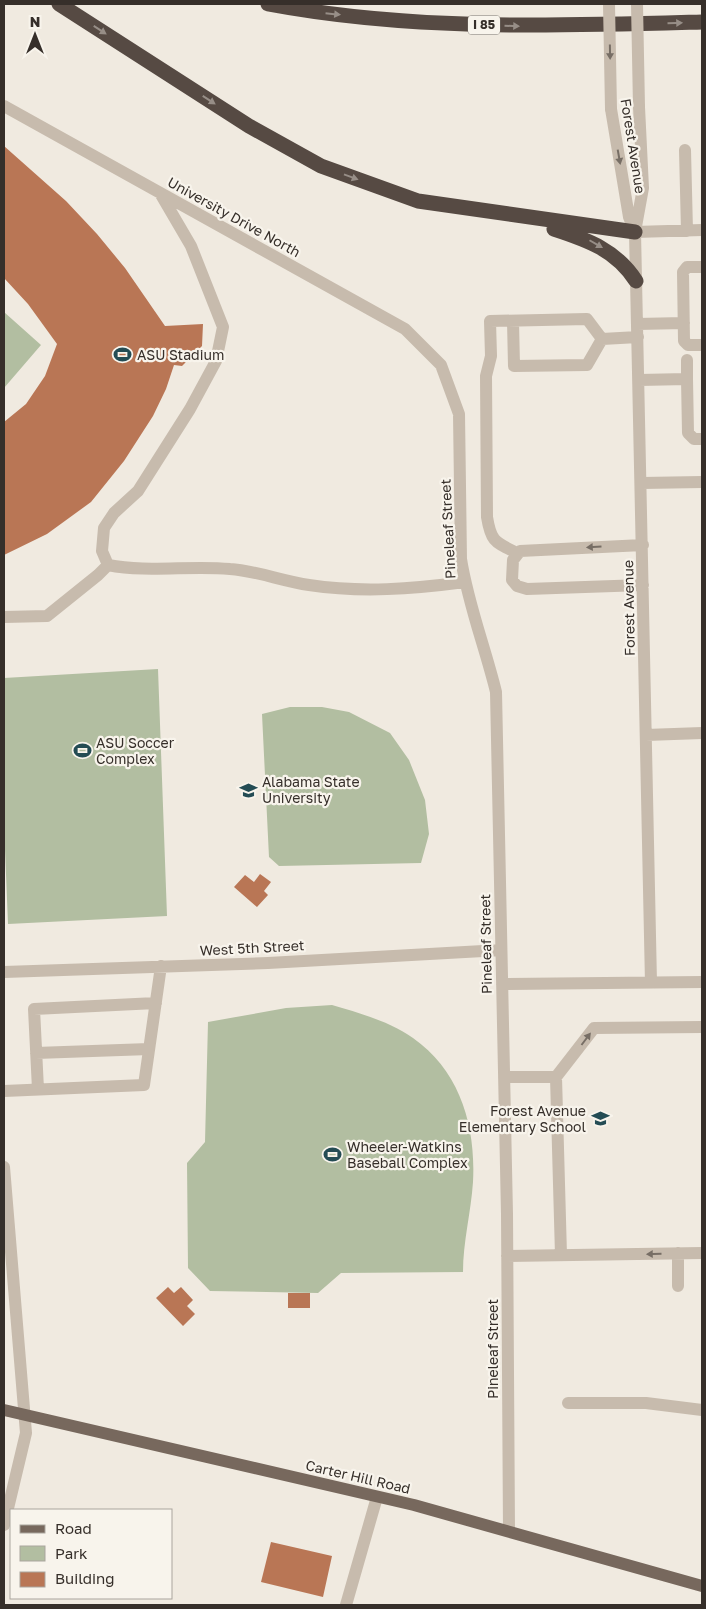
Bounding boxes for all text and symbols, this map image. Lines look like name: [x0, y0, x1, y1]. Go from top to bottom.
north arrow: [10, 10, 60, 60]
one-way arrow: [325, 10, 341, 18]
text: N: [30, 13, 40, 30]
road number: I 85: [468, 16, 500, 34]
one-way arrow: [667, 18, 683, 26]
one-way arrow: [505, 23, 521, 31]
one-way arrow: [94, 25, 107, 35]
one-way arrow: [606, 45, 614, 61]
one-way arrow: [202, 95, 216, 105]
street label: Forest Avenue: [618, 97, 649, 195]
one-way arrow: [615, 150, 623, 166]
street label: University Drive North: [165, 173, 304, 260]
one-way arrow: [344, 174, 359, 181]
one-way arrow: [589, 240, 604, 248]
sports icon: ASU Stadium: [113, 345, 133, 365]
place label: ASU Stadium: [137, 346, 224, 363]
street label: Pineleaf Street: [436, 479, 459, 579]
one-way arrow: [586, 543, 602, 551]
street label: Forest Avenue: [619, 560, 638, 656]
place label: ASU Soccer Complex: [96, 734, 175, 767]
sports icon: ASU Soccer Complex: [72, 741, 92, 761]
place label: Alabama State University: [262, 773, 360, 806]
school or university icon: Alabama State University: [238, 780, 258, 800]
street label: Pineleaf Street: [476, 894, 495, 994]
street label: West 5th Street: [199, 936, 305, 959]
one-way arrow: [581, 1032, 591, 1046]
place label: Forest Avenue Elementary School: [459, 1102, 586, 1135]
school or university icon: Forest Avenue Elementary School: [590, 1109, 610, 1129]
place label: Wheeler-Watkins Baseball Complex: [347, 1138, 468, 1171]
sports icon: Wheeler-Watkins Baseball Complex: [323, 1145, 343, 1165]
one-way arrow: [645, 1250, 661, 1258]
street label: Pineleaf Street: [484, 1299, 501, 1399]
street label: Carter Hill Road: [304, 1456, 412, 1497]
legend: [10, 1509, 172, 1599]
text: Road: [55, 1519, 92, 1537]
text: Park: [55, 1544, 88, 1562]
text: Building: [55, 1569, 115, 1587]

